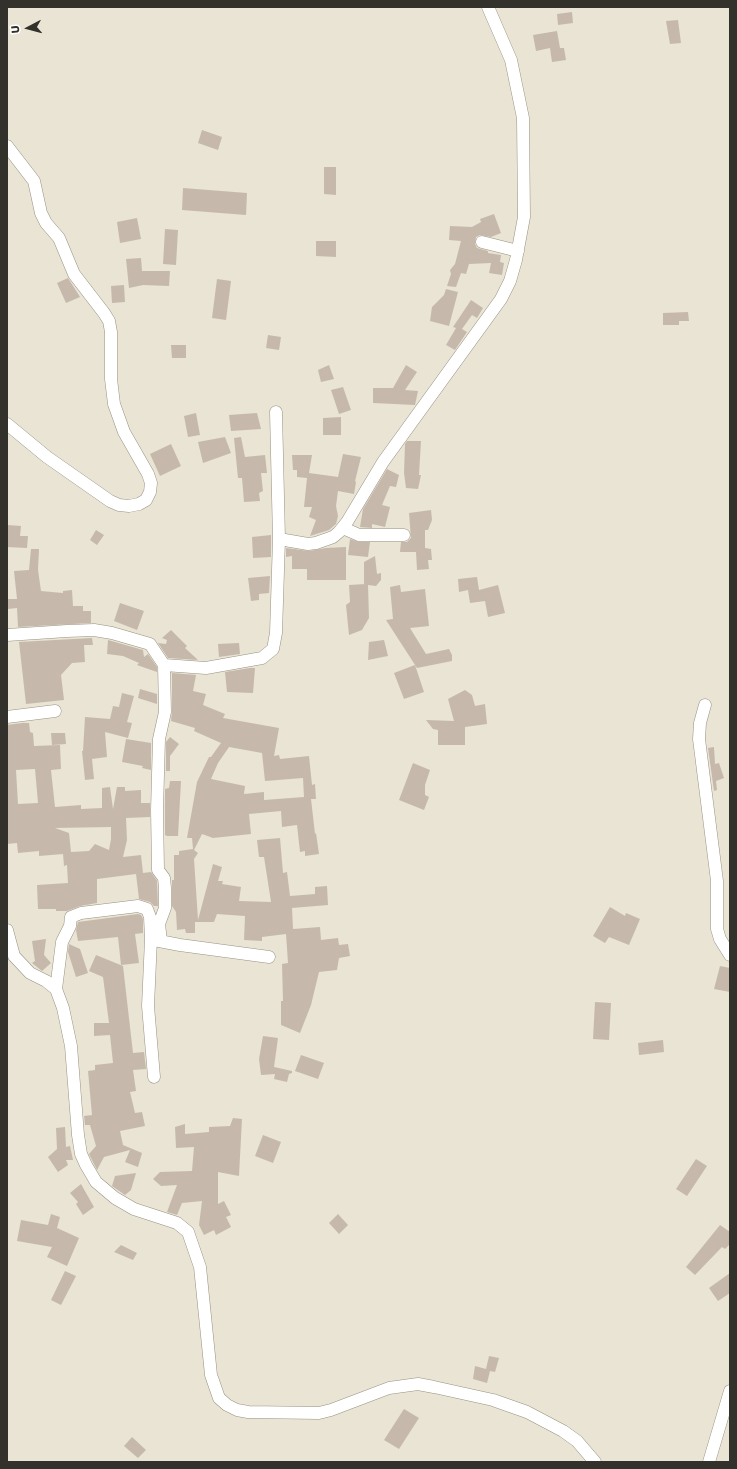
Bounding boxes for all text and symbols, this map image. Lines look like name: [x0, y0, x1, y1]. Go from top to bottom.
north arrow: [8, 8, 48, 48]
text: U: [9, 25, 22, 34]

